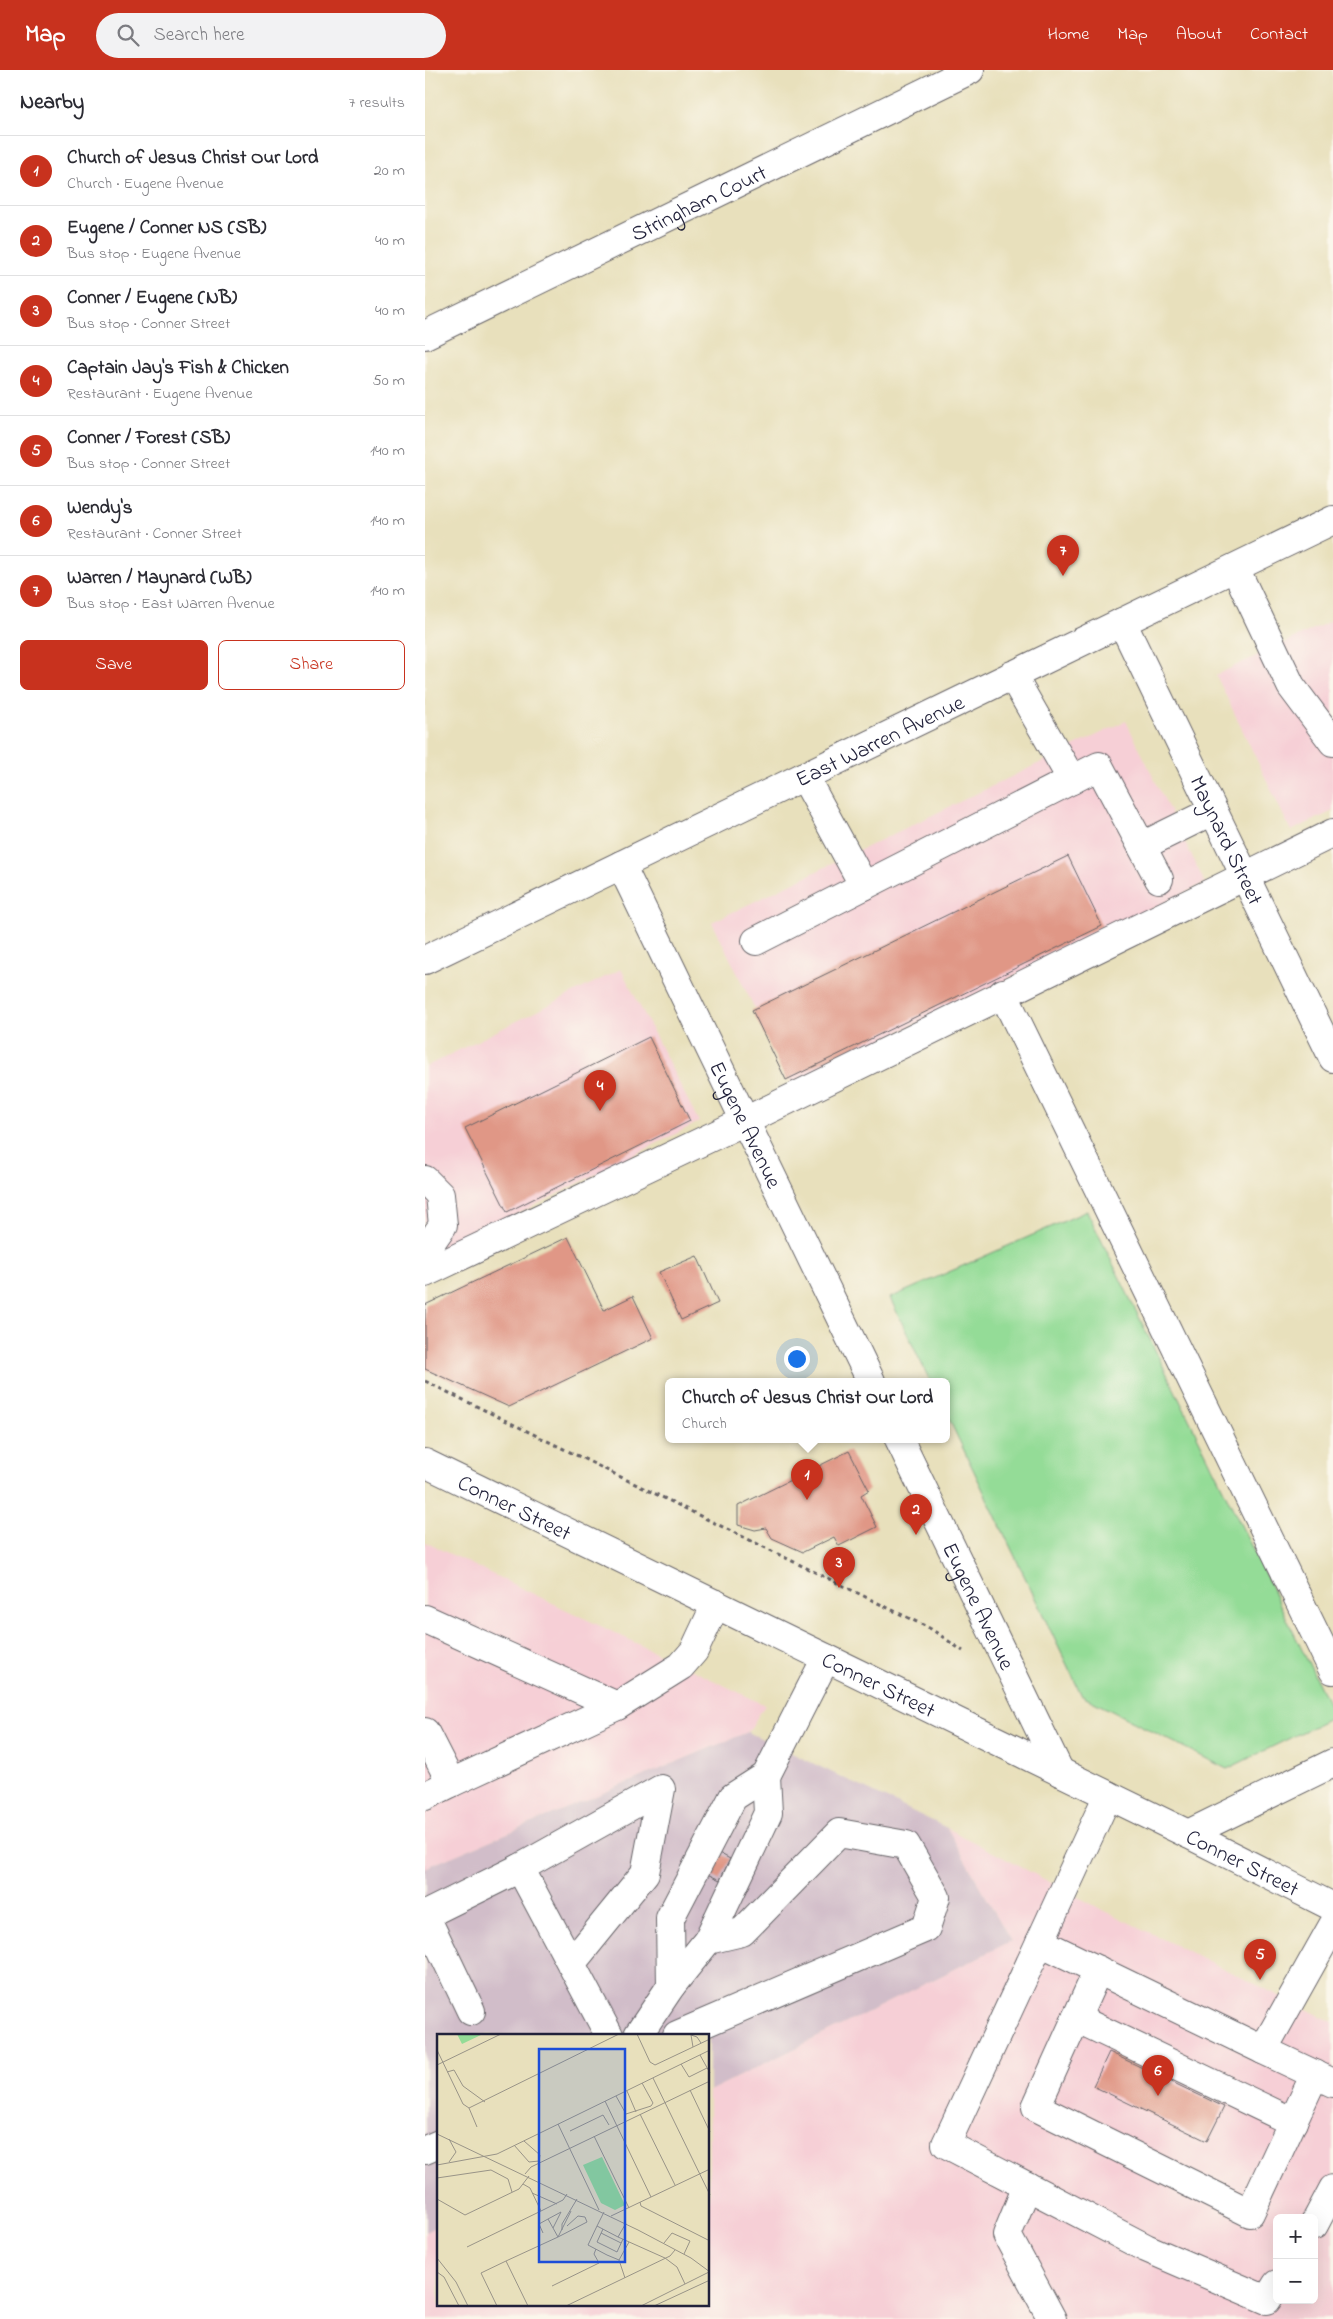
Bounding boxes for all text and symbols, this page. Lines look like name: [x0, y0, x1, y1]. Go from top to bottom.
search box: [96, 13, 446, 58]
text: Map: [25, 18, 66, 53]
icon: search: [114, 21, 142, 49]
text: Search here: [154, 22, 245, 49]
text: Home: [1048, 22, 1089, 48]
text: Map: [1117, 22, 1148, 48]
text: About: [1176, 22, 1222, 48]
text: Contact: [1250, 22, 1308, 48]
text: Nearby: [20, 88, 84, 118]
text: 7 results: [349, 91, 405, 115]
text: Church of Jesus Christ Our Lord: [67, 145, 319, 172]
street label: Stringham Court: [626, 158, 774, 251]
text: 1: [33, 159, 39, 183]
text: 20 m: [374, 159, 405, 183]
text: Church · Eugene Avenue: [67, 172, 224, 196]
text: Eugene / Conner NS (SB): [67, 215, 266, 242]
text: 2: [32, 229, 40, 253]
text: 40 m: [375, 229, 405, 253]
text: Bus stop · Eugene Avenue: [67, 242, 241, 266]
text: Conner / Eugene (NB): [67, 285, 237, 312]
text: 3: [33, 299, 39, 323]
text: 40 m: [375, 299, 405, 323]
text: Bus stop · Conner Street: [67, 312, 230, 336]
text: Captain Jay's Fish & Chicken: [67, 355, 289, 382]
text: 4: [33, 369, 39, 393]
text: 50 m: [373, 369, 405, 393]
text: Restaurant · Eugene Avenue: [67, 382, 253, 406]
text: Conner / Forest (SB): [67, 425, 230, 452]
text: 5: [31, 439, 41, 463]
text: 140 m: [370, 439, 405, 463]
text: Bus stop · Conner Street: [67, 452, 230, 476]
text: Wendy's: [67, 495, 133, 522]
text: 6: [32, 509, 40, 533]
text: 140 m: [370, 509, 405, 533]
text: Restaurant · Conner Street: [67, 522, 242, 546]
pin: 7: [1047, 535, 1079, 576]
text: Warren / Maynard (WB): [67, 565, 251, 592]
text: 7: [33, 579, 39, 603]
text: 140 m: [370, 579, 405, 603]
text: Bus stop · East Warren Avenue: [67, 592, 275, 616]
button: Save: [20, 640, 208, 690]
button: Share: [218, 640, 405, 690]
street label: East Warren Avenue: [791, 688, 971, 797]
street label: Maynard Street: [1180, 771, 1270, 912]
street label: Eugene Avenue: [699, 1057, 788, 1195]
pin: 4: [584, 1070, 616, 1111]
your location: [784, 1346, 810, 1372]
popup: [665, 1378, 950, 1443]
text: Church of Jesus Christ Our Lord: [682, 1385, 933, 1412]
text: Church: [682, 1412, 727, 1436]
pin: 1: [791, 1459, 823, 1500]
street label: Conner Street: [451, 1468, 576, 1551]
pin: 2: [900, 1494, 932, 1535]
street label: Eugene Avenue: [932, 1538, 1021, 1676]
pin: 3: [823, 1547, 855, 1588]
street label: Conner Street: [816, 1645, 941, 1728]
street label: Conner Street: [1180, 1822, 1304, 1907]
pin: 5: [1244, 1939, 1276, 1980]
inset map: [437, 2034, 710, 2306]
pin: 6: [1142, 2055, 1174, 2096]
map controls: [1273, 2214, 1318, 2304]
button: +: [1273, 2214, 1318, 2259]
button: −: [1273, 2259, 1318, 2304]

